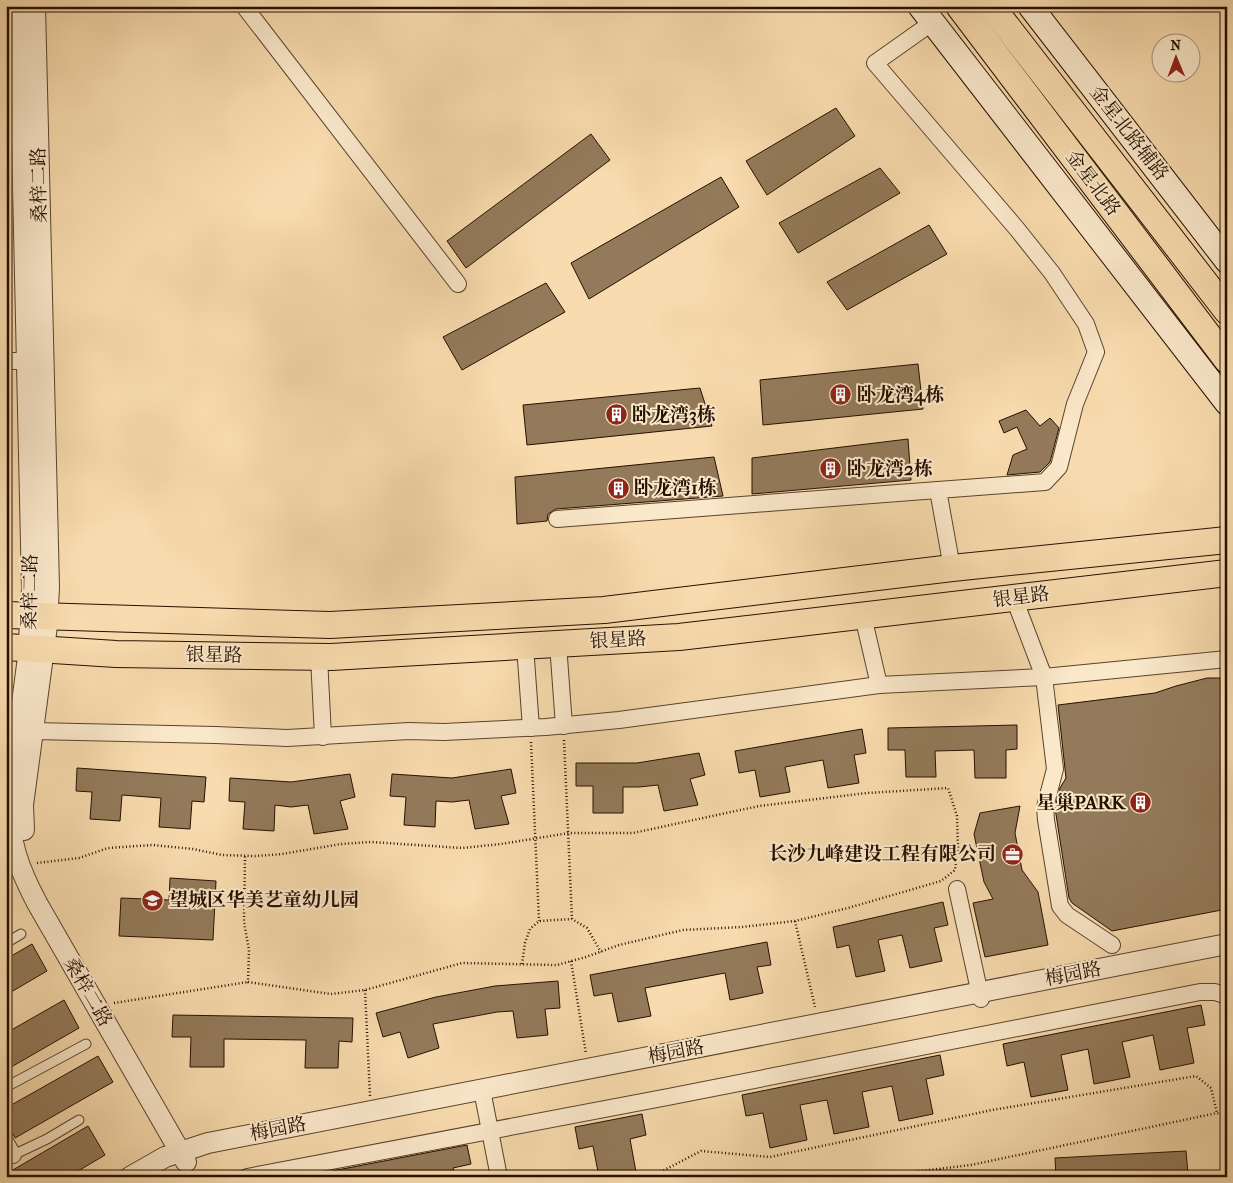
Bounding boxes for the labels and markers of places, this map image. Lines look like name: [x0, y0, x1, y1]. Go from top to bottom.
building icon: 卧龙湾4栋: [829, 383, 853, 407]
place label: 卧龙湾4栋: [857, 384, 944, 406]
building icon: 卧龙湾3栋: [604, 403, 628, 427]
place label: 卧龙湾3栋: [632, 404, 716, 426]
building icon: 卧龙湾2栋: [819, 457, 843, 481]
place label: 卧龙湾2栋: [847, 458, 933, 480]
building icon: 卧龙湾1栋: [606, 476, 630, 500]
place label: 卧龙湾1栋: [634, 477, 717, 499]
building icon: 星巢PARK: [1129, 791, 1153, 815]
place label: 星巢PARK: [1036, 792, 1126, 814]
office icon: 长沙九峰建设工程有限公司: [1000, 842, 1024, 866]
place label: 长沙九峰建设工程有限公司: [768, 843, 996, 865]
school or university icon: 望城区华美艺童幼儿园: [141, 888, 165, 912]
place label: 望城区华美艺童幼儿园: [169, 889, 359, 911]

